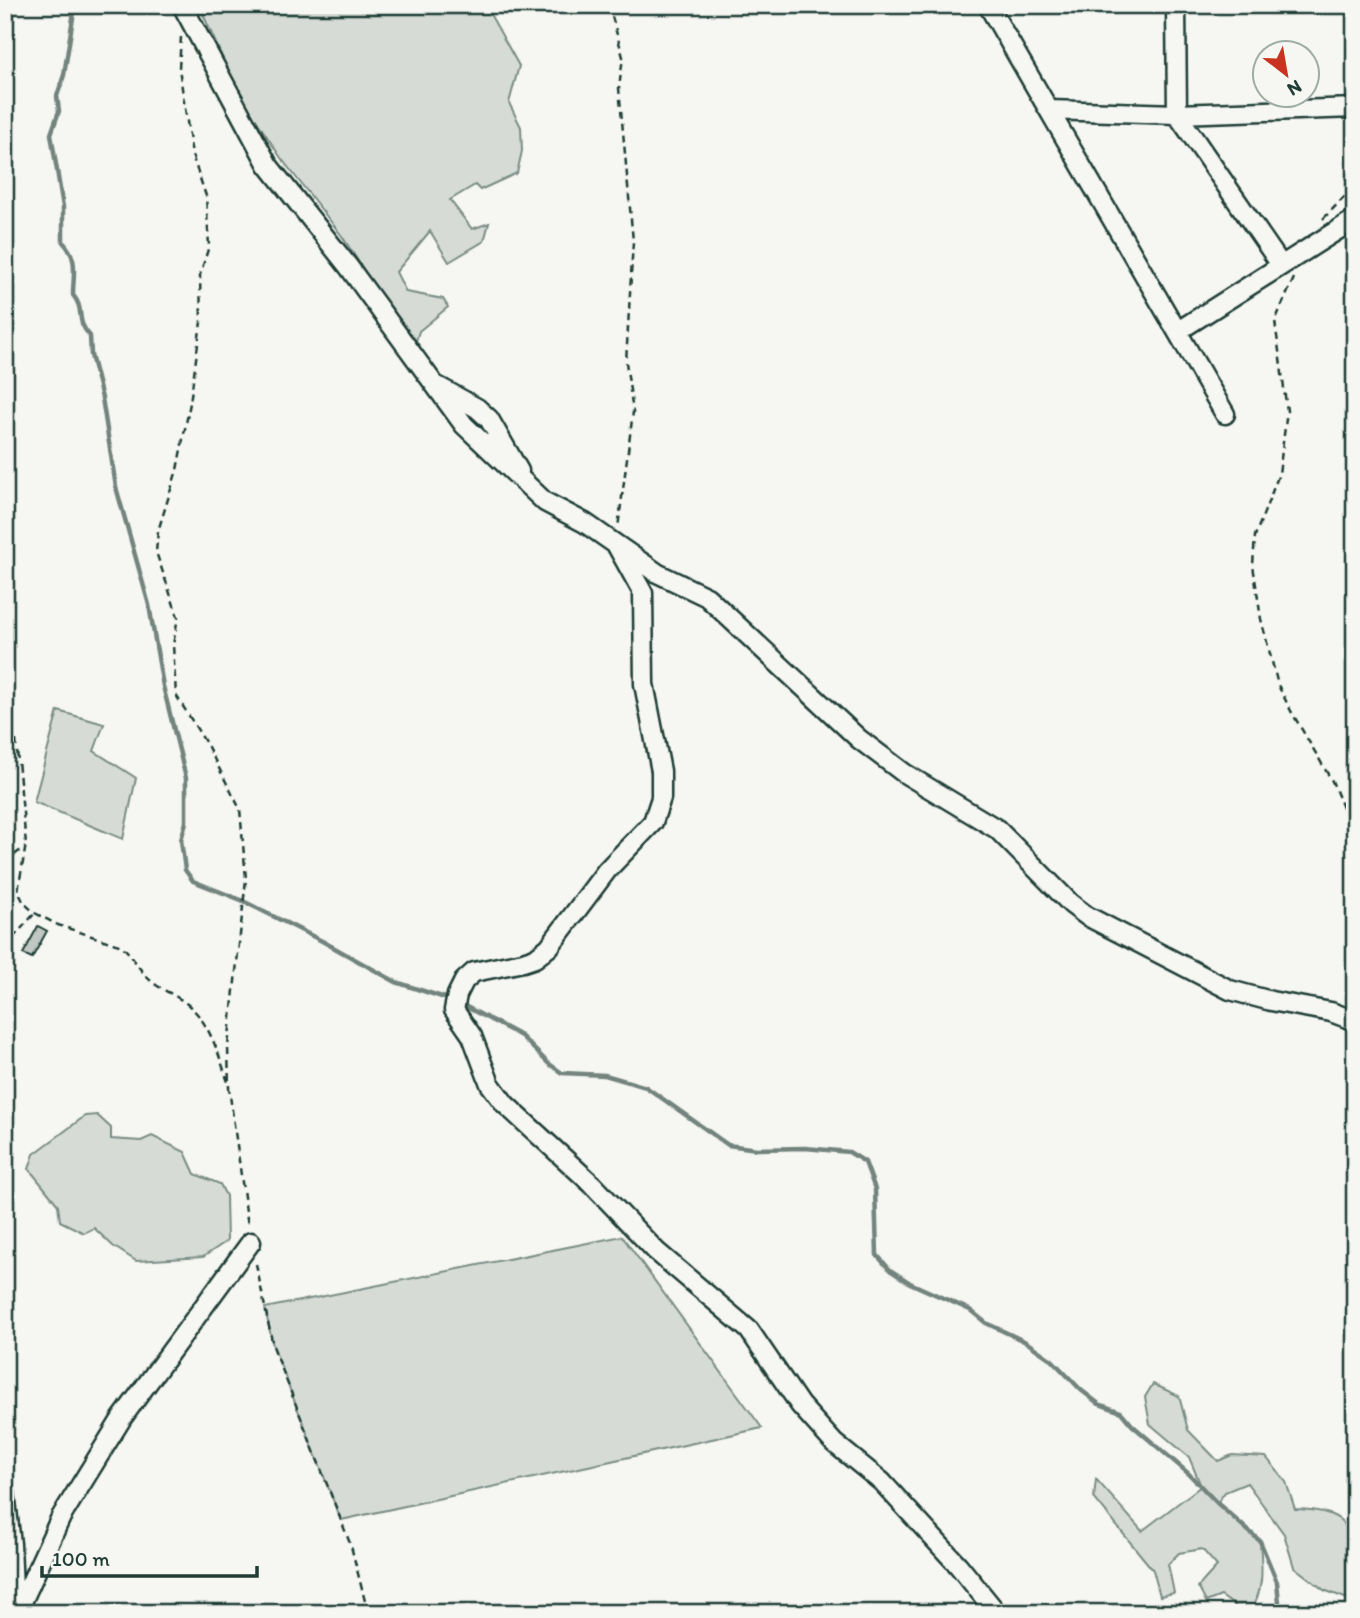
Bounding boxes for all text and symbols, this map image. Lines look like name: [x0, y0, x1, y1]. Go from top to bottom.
north arrow: [1252, 38, 1322, 108]
text: N: [1283, 75, 1306, 101]
scale bar: [42, 1534, 257, 1578]
text: 100 m: [52, 1546, 110, 1571]

